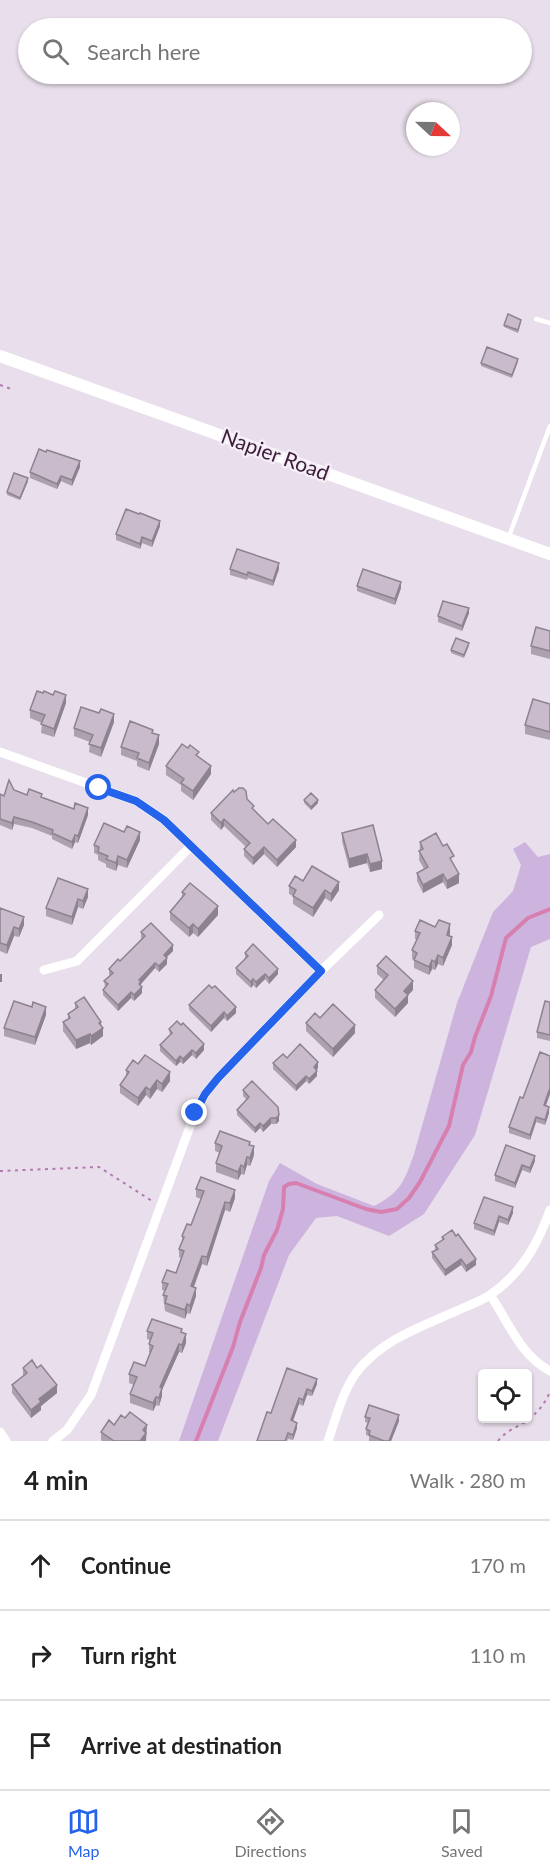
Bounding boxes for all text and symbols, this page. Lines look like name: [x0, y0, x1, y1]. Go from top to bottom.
search box: [18, 18, 532, 84]
icon: search: [39, 35, 72, 68]
text: Search here: [87, 38, 200, 65]
north arrow: [406, 102, 460, 156]
street label: Napier Road: [218, 422, 333, 485]
route start: [85, 774, 111, 800]
route end: [181, 1099, 207, 1125]
map controls: [478, 1369, 532, 1423]
button: locate: [478, 1369, 532, 1423]
text: 4 min: [24, 1464, 88, 1496]
text: Walk · 280 m: [410, 1468, 526, 1492]
icon: ahead: [24, 1549, 57, 1582]
text: Continue: [81, 1552, 171, 1579]
text: 170 m: [470, 1553, 526, 1577]
icon: right: [24, 1639, 57, 1672]
text: Turn right: [81, 1642, 176, 1669]
text: 110 m: [470, 1643, 526, 1667]
icon: arrive: [24, 1729, 57, 1762]
text: Arrive at destination: [81, 1732, 282, 1759]
tab: Map: [67, 1805, 100, 1860]
tab: Directions: [234, 1805, 307, 1860]
tab: Saved: [441, 1805, 483, 1860]

